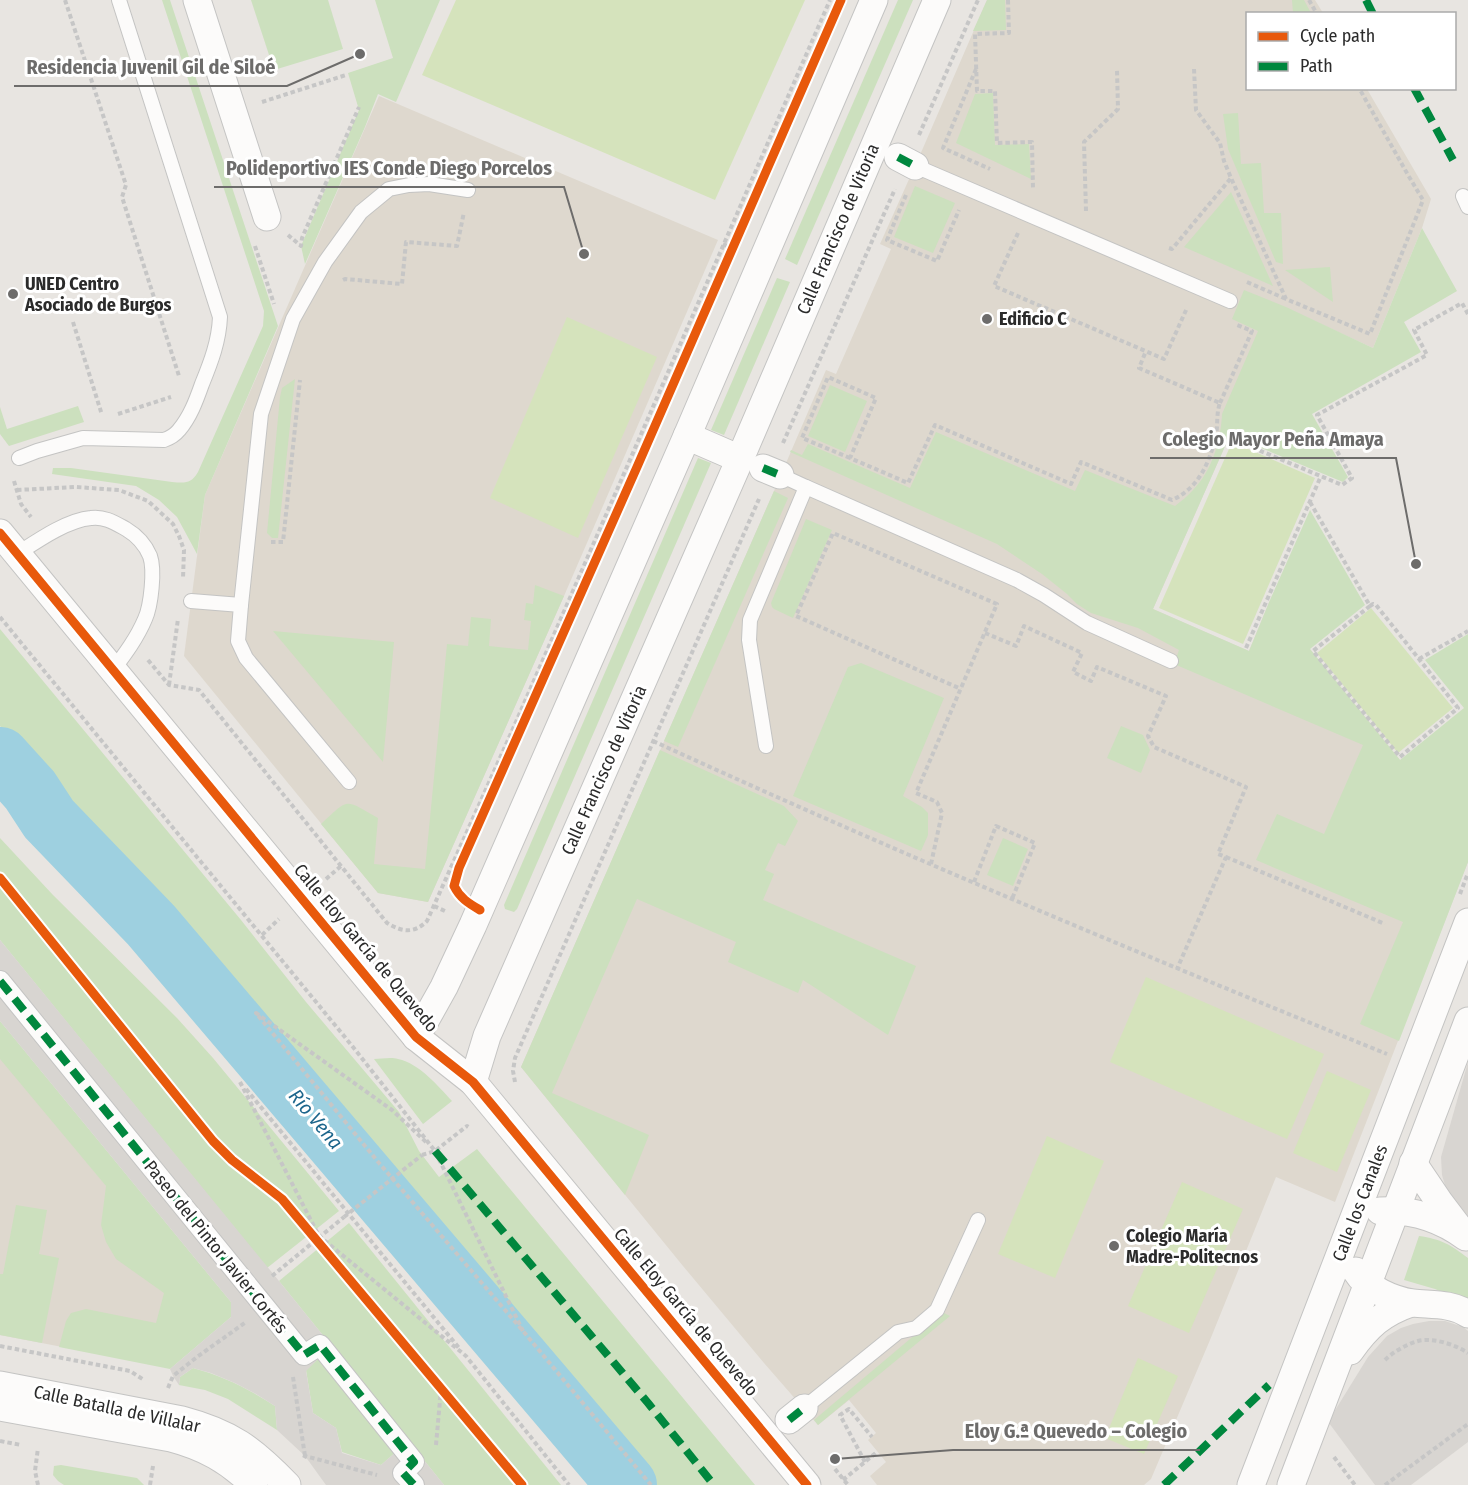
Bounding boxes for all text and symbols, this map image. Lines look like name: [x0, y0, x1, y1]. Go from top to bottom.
legend: [1246, 12, 1456, 90]
text: Cycle path: [1300, 25, 1375, 47]
callout: Residencia Juvenil Gil de Siloé: [14, 48, 287, 86]
text: Residencia Juvenil Gil de Siloé: [27, 55, 275, 79]
text: Path: [1300, 55, 1333, 77]
street label: Calle Francisco de Vitoria: [792, 140, 884, 318]
callout: Polideportivo IES Conde Diego Porcelos: [214, 149, 564, 187]
text: Polideportivo IES Conde Diego Porcelos: [226, 156, 552, 180]
place label: UNED Centro Asociado de Burgos: [24, 273, 172, 316]
marker: UNED Centro Asociado de Burgos: [6, 287, 20, 301]
place label: Edificio C: [999, 308, 1067, 330]
marker: Edificio C: [980, 312, 994, 326]
callout: Colegio Mayor Peña Amaya: [1150, 420, 1396, 458]
text: Colegio Mayor Peña Amaya: [1162, 427, 1384, 451]
street label: Calle Francisco de Vitoria: [557, 682, 651, 858]
street label: Calle Eloy García de Quevedo: [289, 859, 443, 1037]
water label: Río Vena: [284, 1084, 348, 1154]
street label: Calle los Canales: [1328, 1141, 1392, 1265]
street label: Paseo del Pintor Javier Cortés: [139, 1156, 293, 1338]
street label: Calle Eloy García de Quevedo: [609, 1223, 763, 1401]
place label: Colegio María Madre-Politecnos: [1126, 1225, 1258, 1268]
marker: Colegio María Madre-Politecnos: [1107, 1239, 1121, 1253]
street label: Calle Batalla de Villalar: [32, 1381, 203, 1438]
callout: Eloy G.ª Quevedo – Colegio: [953, 1412, 1200, 1450]
text: Eloy G.ª Quevedo – Colegio: [965, 1419, 1187, 1443]

